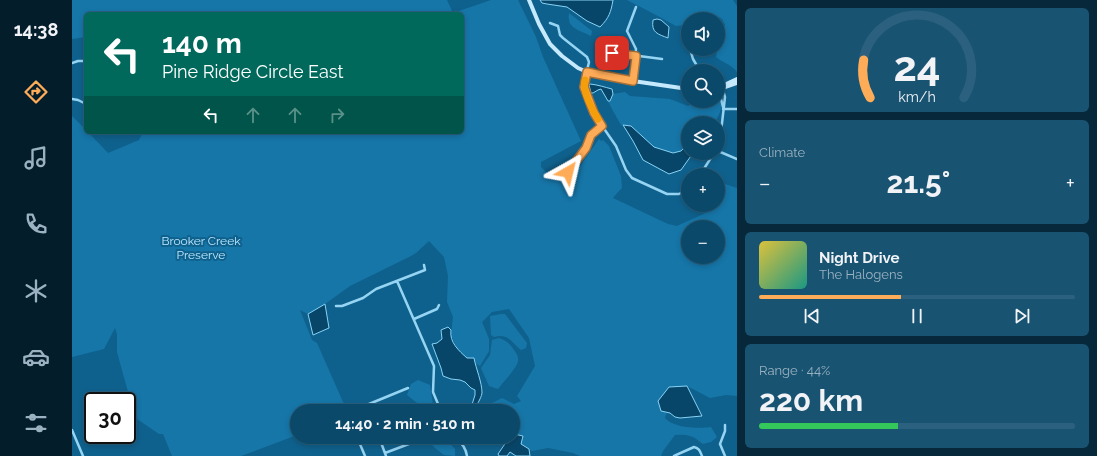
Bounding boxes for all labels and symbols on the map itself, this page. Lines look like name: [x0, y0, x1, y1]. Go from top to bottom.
pin: [595, 36, 629, 70]
position arrow: [547, 151, 589, 193]
park label: Brooker Creek Preserve: [161, 234, 241, 262]
speed limit sign: 30: [84, 392, 136, 444]

